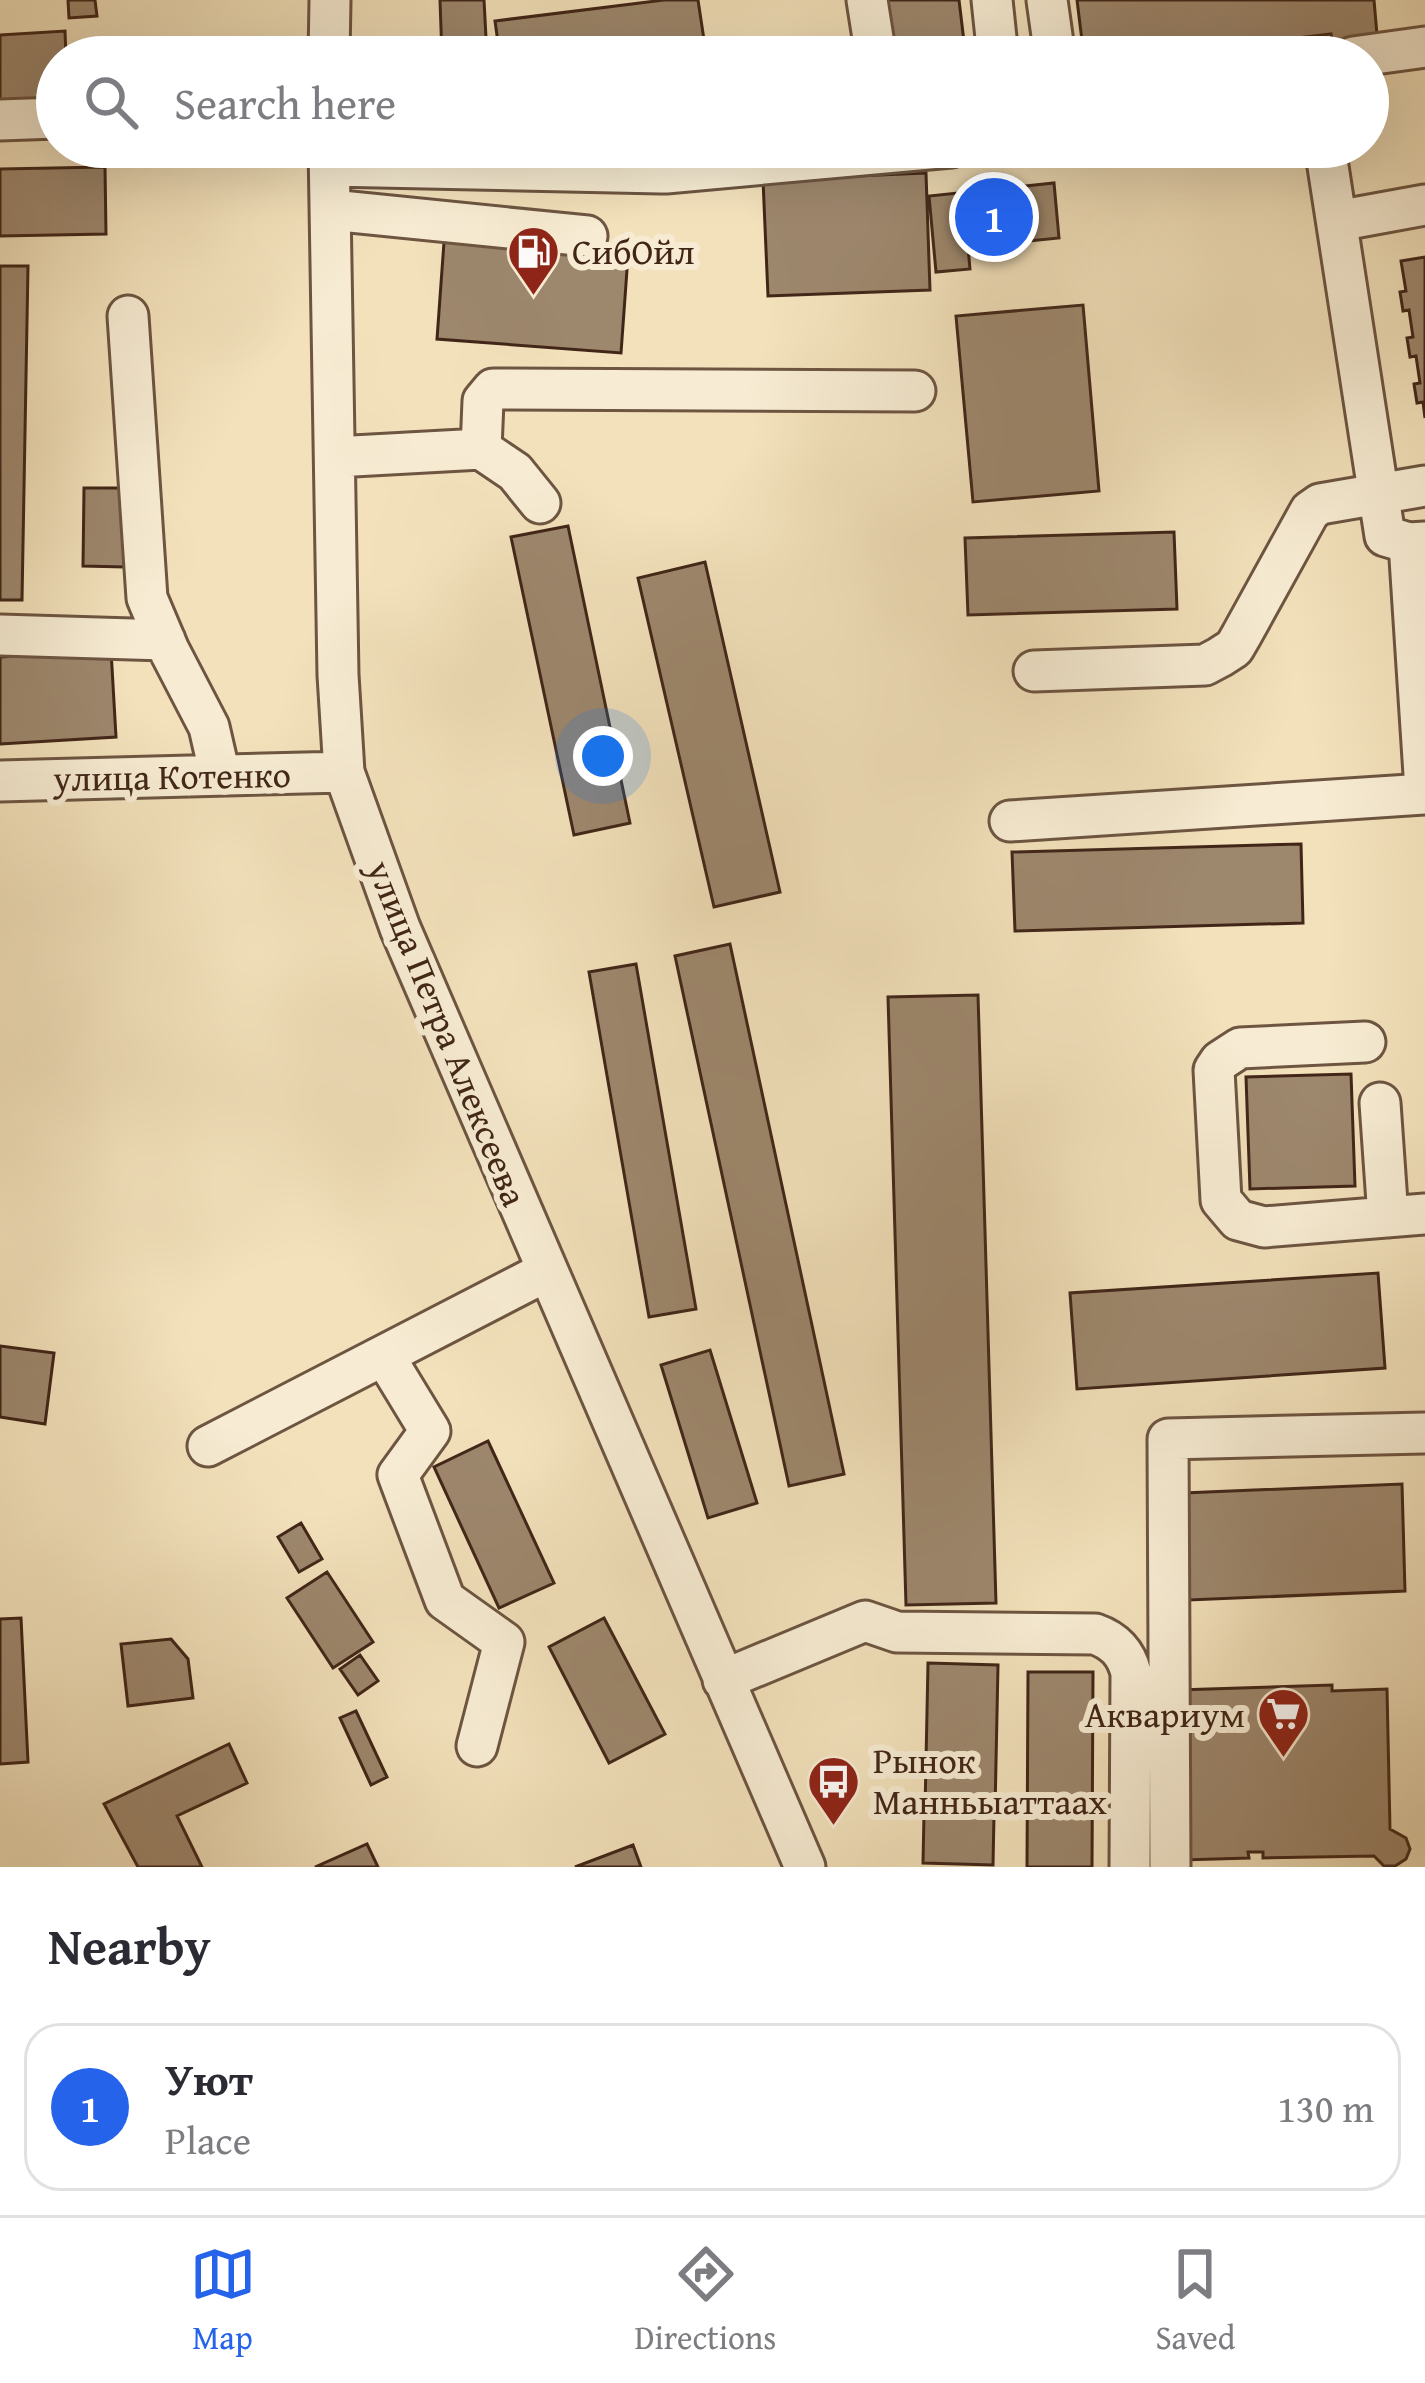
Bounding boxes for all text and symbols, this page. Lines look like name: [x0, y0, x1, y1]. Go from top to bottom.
search box: [36, 36, 1389, 168]
icon: search: [78, 69, 144, 135]
text: Search here: [174, 70, 396, 135]
pin: 1: [955, 172, 1033, 262]
fuel station icon: СибОйл: [505, 223, 561, 297]
place label: СибОйл: [572, 224, 694, 277]
your location: [573, 726, 633, 786]
street label: улица Котенко: [52, 747, 291, 804]
street label: улица Петра Алексеева: [354, 851, 542, 1214]
supermarket icon: Аквариум: [1256, 1686, 1312, 1760]
place label: Аквариум: [1085, 1687, 1245, 1740]
place label: Рынок Манньыаттаах: [873, 1733, 1108, 1827]
bus stop icon: Рынок Манньыаттаах: [806, 1753, 862, 1827]
text: Nearby: [48, 1908, 211, 1983]
text: Уют: [165, 2046, 253, 2111]
text: 1: [80, 2079, 100, 2136]
text: 130 m: [1277, 2079, 1374, 2136]
text: Place: [165, 2111, 251, 2168]
tab: Map: [190, 2241, 256, 2361]
tab: Directions: [635, 2241, 776, 2361]
tab: Saved: [1156, 2241, 1235, 2361]

